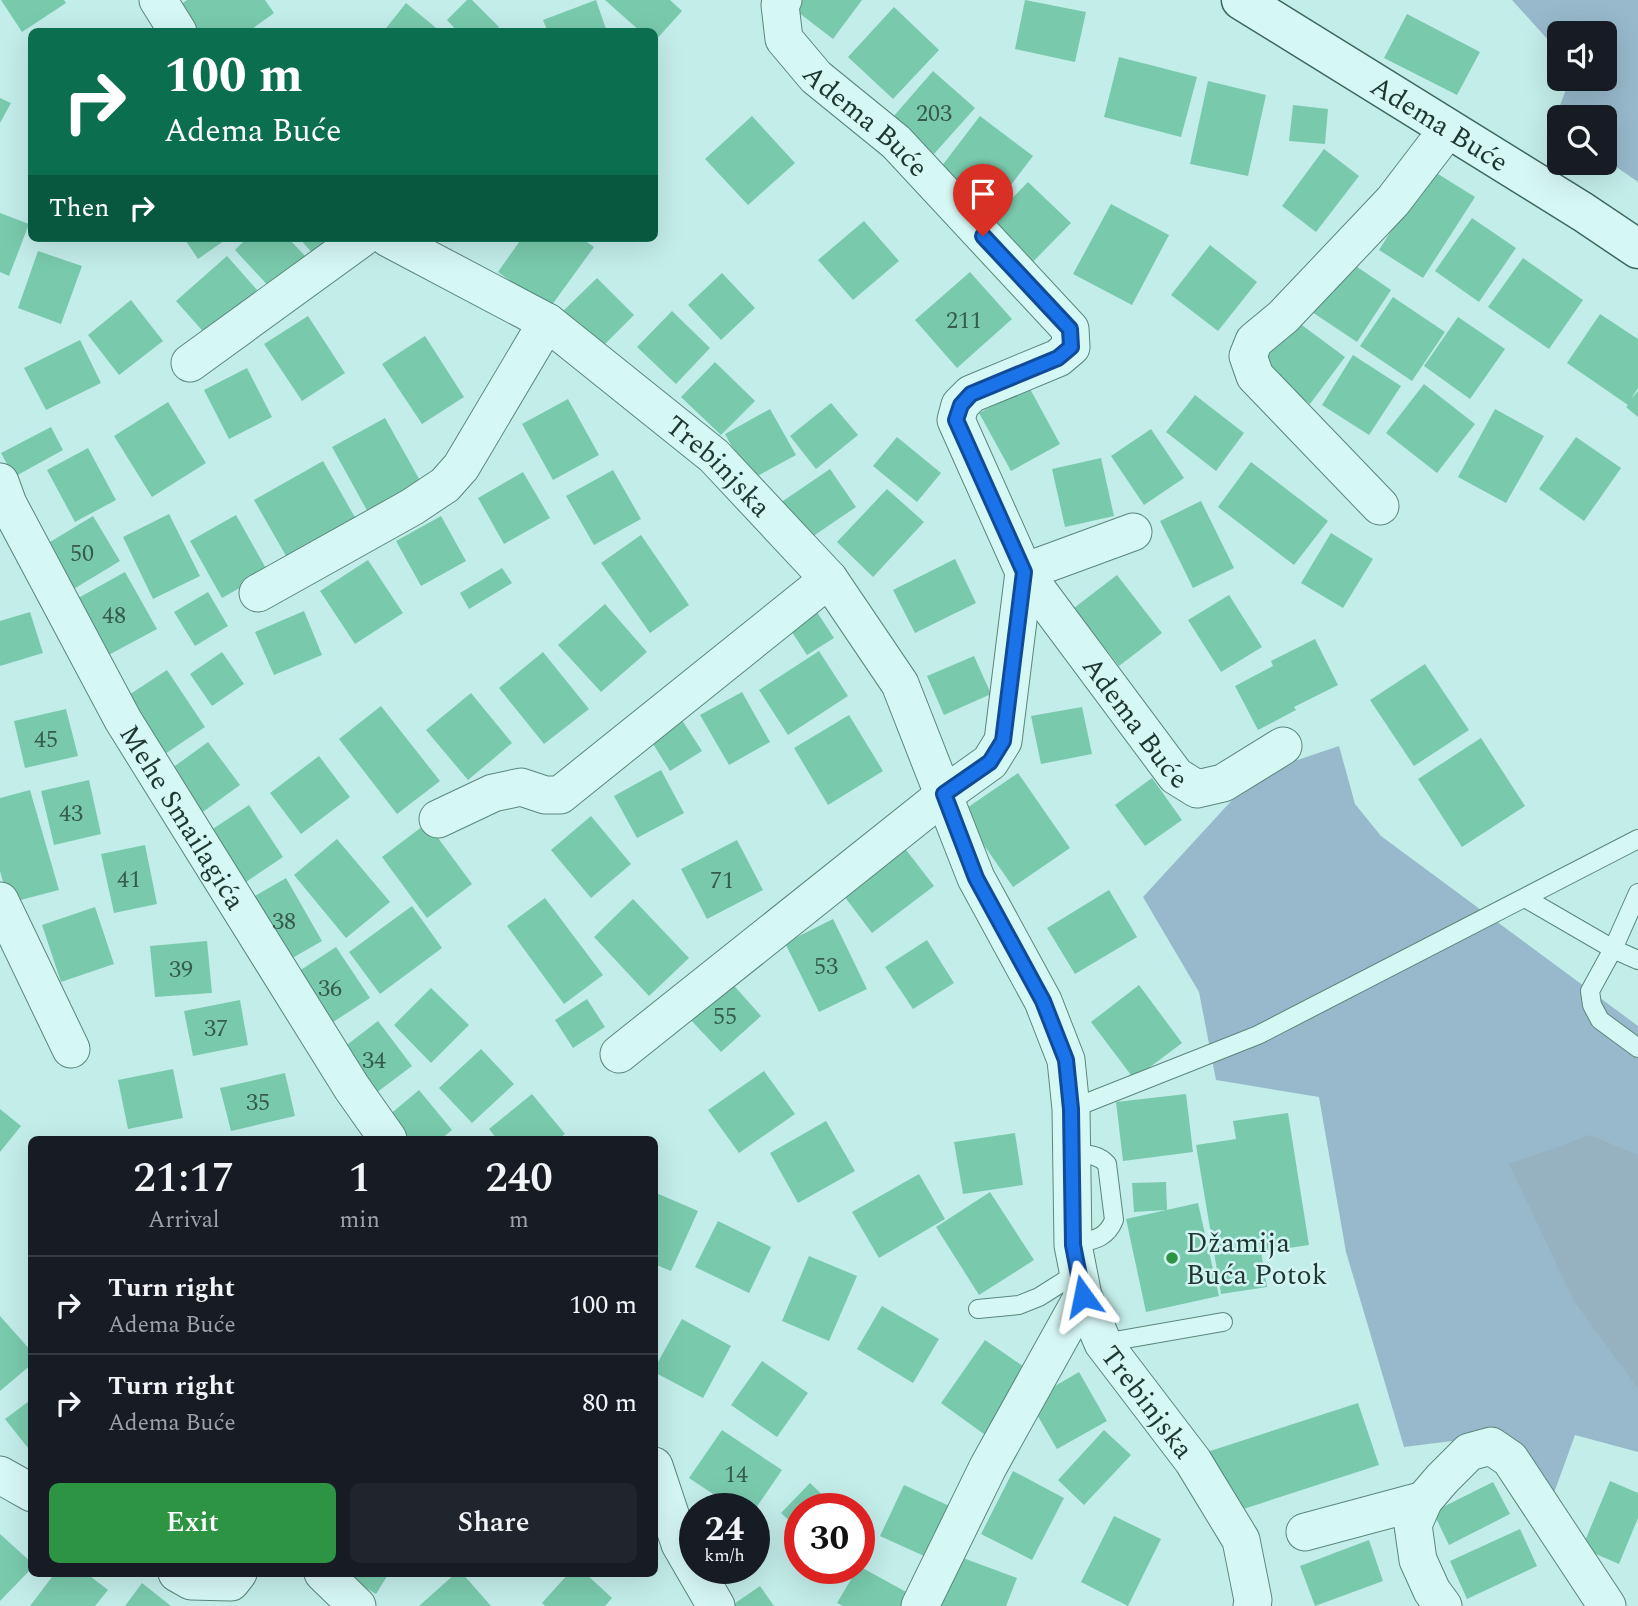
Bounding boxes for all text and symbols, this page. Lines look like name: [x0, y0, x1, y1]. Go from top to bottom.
map controls: [1547, 21, 1617, 175]
button: sound: [1547, 21, 1617, 91]
text: 100 m: [164, 39, 303, 114]
street label: Adema Buće: [791, 55, 939, 188]
icon: right: [49, 56, 140, 147]
street label: Adema Buće: [1362, 65, 1517, 184]
house number: 203: [916, 96, 952, 132]
button: search: [1547, 105, 1617, 175]
text: Adema Buće: [164, 107, 342, 156]
pin: [953, 164, 1013, 236]
icon: arrive: [964, 175, 1002, 213]
text: Then: [49, 188, 109, 228]
icon: right: [123, 189, 161, 227]
house number: 211: [946, 303, 982, 339]
street label: Trebinjska: [656, 405, 781, 528]
house number: 50: [70, 536, 94, 572]
house number: 48: [102, 598, 126, 634]
street label: Adema Buće: [1071, 648, 1195, 801]
street label: Mehe Smailagića: [108, 716, 256, 919]
house number: 45: [34, 722, 58, 758]
house number: 43: [59, 796, 83, 832]
house number: 41: [117, 862, 141, 898]
house number: 71: [710, 863, 734, 899]
house number: 38: [272, 904, 296, 940]
house number: 53: [814, 949, 838, 985]
house number: 39: [169, 952, 193, 988]
house number: 36: [318, 971, 342, 1007]
house number: 55: [713, 999, 737, 1035]
house number: 37: [204, 1011, 228, 1047]
house number: 34: [362, 1043, 386, 1079]
house number: 35: [246, 1085, 270, 1121]
text: 21:17: [133, 1147, 234, 1210]
text: 1: [348, 1147, 371, 1210]
text: 240: [485, 1147, 553, 1210]
text: Arrival: [148, 1203, 220, 1238]
text: min: [340, 1203, 380, 1238]
text: m: [509, 1203, 529, 1238]
place label: Džamija Buća Potok: [1186, 1222, 1327, 1297]
marker: Džamija Buća Potok: [1164, 1250, 1180, 1266]
position arrow: [1046, 1259, 1120, 1333]
text: Turn right: [108, 1268, 235, 1308]
text: 100 m: [569, 1285, 637, 1325]
icon: right: [49, 1286, 87, 1324]
text: Adema Buće: [108, 1308, 236, 1343]
street label: Trebinjska: [1089, 1337, 1204, 1469]
text: Turn right: [108, 1366, 235, 1406]
text: 80 m: [582, 1383, 637, 1423]
icon: right: [49, 1384, 87, 1422]
text: Adema Buće: [108, 1406, 236, 1441]
house number: 14: [724, 1457, 748, 1493]
button: Exit: [49, 1483, 336, 1563]
button: Share: [350, 1483, 637, 1563]
speed limit sign: 30: [784, 1493, 875, 1584]
text: 24: [705, 1503, 744, 1556]
text: km/h: [704, 1542, 745, 1569]

